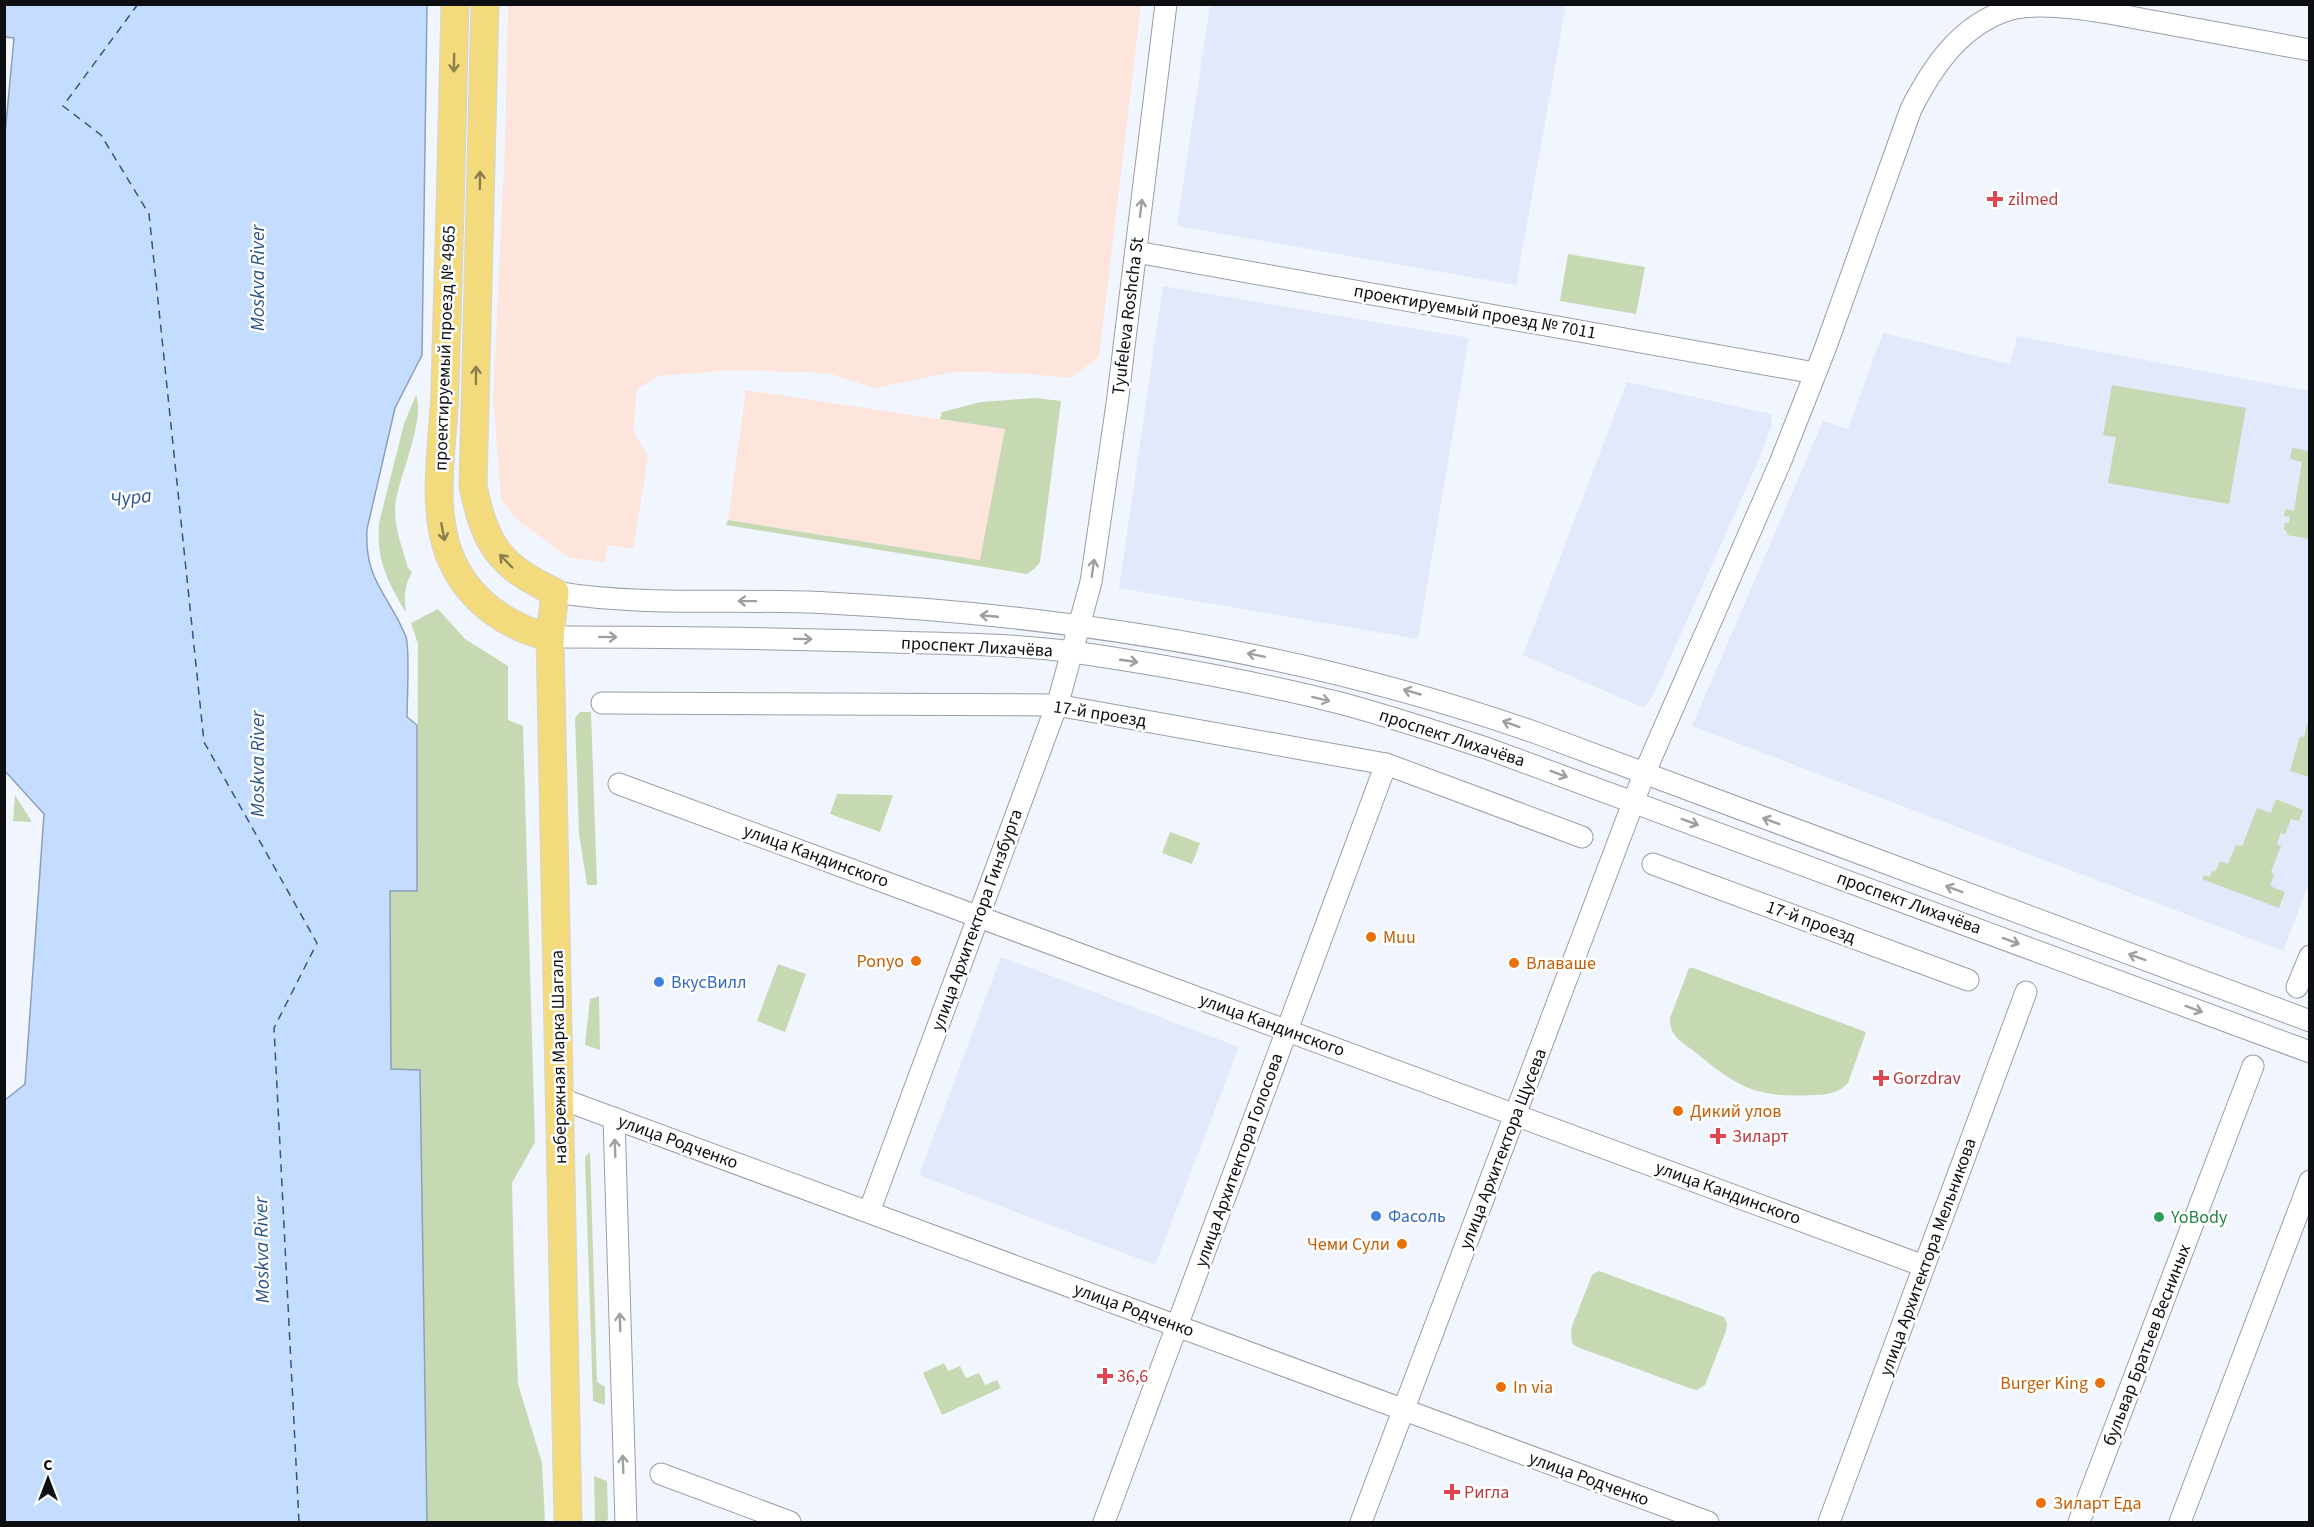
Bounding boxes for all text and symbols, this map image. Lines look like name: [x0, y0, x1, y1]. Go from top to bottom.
one-way arrow: [448, 52, 460, 72]
one-way arrow: [475, 170, 486, 190]
place label: zilmed: [2008, 187, 2059, 212]
marker: zilmed: [1986, 190, 2004, 208]
one-way arrow: [1136, 199, 1147, 219]
water label: Moskva River: [244, 223, 272, 331]
street label: проектируемый проезд № 4965: [428, 225, 462, 471]
street label: Tyufeleva Roshcha St: [1106, 236, 1150, 396]
street label: проектируемый проезд № 7011: [1352, 278, 1598, 346]
one-way arrow: [470, 365, 481, 385]
water label: Чура: [109, 482, 154, 514]
one-way arrow: [438, 522, 449, 541]
one-way arrow: [499, 553, 514, 568]
one-way arrow: [1087, 559, 1098, 579]
one-way arrow: [737, 596, 757, 607]
one-way arrow: [979, 610, 999, 621]
one-way arrow: [598, 631, 618, 643]
street label: проспект Лихачёва: [900, 631, 1054, 663]
one-way arrow: [793, 633, 813, 645]
one-way arrow: [1247, 648, 1266, 660]
one-way arrow: [1119, 656, 1139, 667]
one-way arrow: [1403, 686, 1422, 698]
one-way arrow: [1311, 693, 1330, 705]
street label: 17-й проезд: [1052, 694, 1149, 734]
street label: проспект Лихачёва: [1376, 703, 1528, 773]
water label: Moskva River: [244, 709, 272, 817]
one-way arrow: [1502, 717, 1521, 728]
one-way arrow: [1549, 769, 1568, 780]
street label: улица Архитектора Гинзбурга: [925, 806, 1029, 1034]
one-way arrow: [1762, 815, 1781, 826]
one-way arrow: [1680, 817, 1699, 828]
street label: улица Кандинского: [740, 818, 892, 894]
street label: проспект Лихачёва: [1833, 865, 1985, 941]
one-way arrow: [1945, 883, 1964, 894]
street label: 17-й проезд: [1763, 894, 1860, 950]
place label: Muu: [1383, 925, 1416, 950]
marker: Muu: [1364, 930, 1378, 944]
one-way arrow: [2001, 936, 2020, 947]
place label: Ponyo: [857, 949, 904, 974]
street label: набережная Марка Шагала: [545, 950, 573, 1164]
one-way arrow: [2128, 950, 2146, 961]
place label: Влаваше: [1526, 951, 1596, 976]
marker: Ponyo: [909, 954, 923, 968]
marker: Влаваше: [1507, 956, 1521, 970]
place label: ВкусВилл: [671, 970, 747, 995]
marker: ВкусВилл: [652, 975, 666, 989]
street label: улица Кандинского: [1196, 987, 1348, 1063]
one-way arrow: [2184, 1004, 2202, 1015]
street label: улица Архитектора Щусева: [1453, 1045, 1553, 1253]
street label: улица Архитектора Голосова: [1189, 1049, 1289, 1271]
place label: Gorzdrav: [1893, 1066, 1961, 1091]
marker: Gorzdrav: [1874, 1071, 1888, 1085]
place label: Дикий улов: [1690, 1099, 1781, 1124]
marker: Дикий улов: [1671, 1104, 1685, 1118]
street label: улица Родченко: [614, 1109, 742, 1175]
place label: Зиларт: [1732, 1124, 1789, 1149]
marker: Зиларт: [1709, 1127, 1727, 1145]
street label: улица Архитектора Мельникова: [1873, 1135, 1983, 1379]
one-way arrow: [609, 1138, 621, 1158]
street label: улица Кандинского: [1652, 1155, 1804, 1231]
water label: Moskva River: [247, 1195, 277, 1304]
place label: Фасоль: [1388, 1204, 1446, 1229]
place label: YoBody: [2170, 1205, 2228, 1230]
marker: Фасоль: [1369, 1209, 1383, 1223]
marker: YoBody: [2152, 1210, 2166, 1224]
place label: Чеми Сули: [1307, 1232, 1390, 1257]
marker: Чеми Сули: [1395, 1237, 1409, 1251]
street label: бульвар Братьев Весниных: [2097, 1241, 2197, 1449]
street label: улица Родченко: [1070, 1277, 1198, 1343]
one-way arrow: [614, 1313, 625, 1333]
place label: 36,6: [1117, 1364, 1148, 1389]
marker: 36,6: [1098, 1369, 1112, 1383]
place label: Burger King: [2000, 1371, 2088, 1396]
place label: In via: [1513, 1375, 1553, 1400]
marker: Burger King: [2093, 1376, 2107, 1390]
marker: In via: [1494, 1380, 1508, 1394]
street label: улица Родченко: [1525, 1446, 1653, 1512]
north arrow: [18, 1449, 78, 1509]
text: С: [43, 1454, 53, 1476]
one-way arrow: [618, 1455, 629, 1475]
place label: Ригла: [1464, 1480, 1509, 1505]
marker: Ригла: [1445, 1485, 1459, 1499]
place label: Зиларт Еда: [2053, 1491, 2141, 1516]
marker: Зиларт Еда: [2034, 1496, 2048, 1510]

